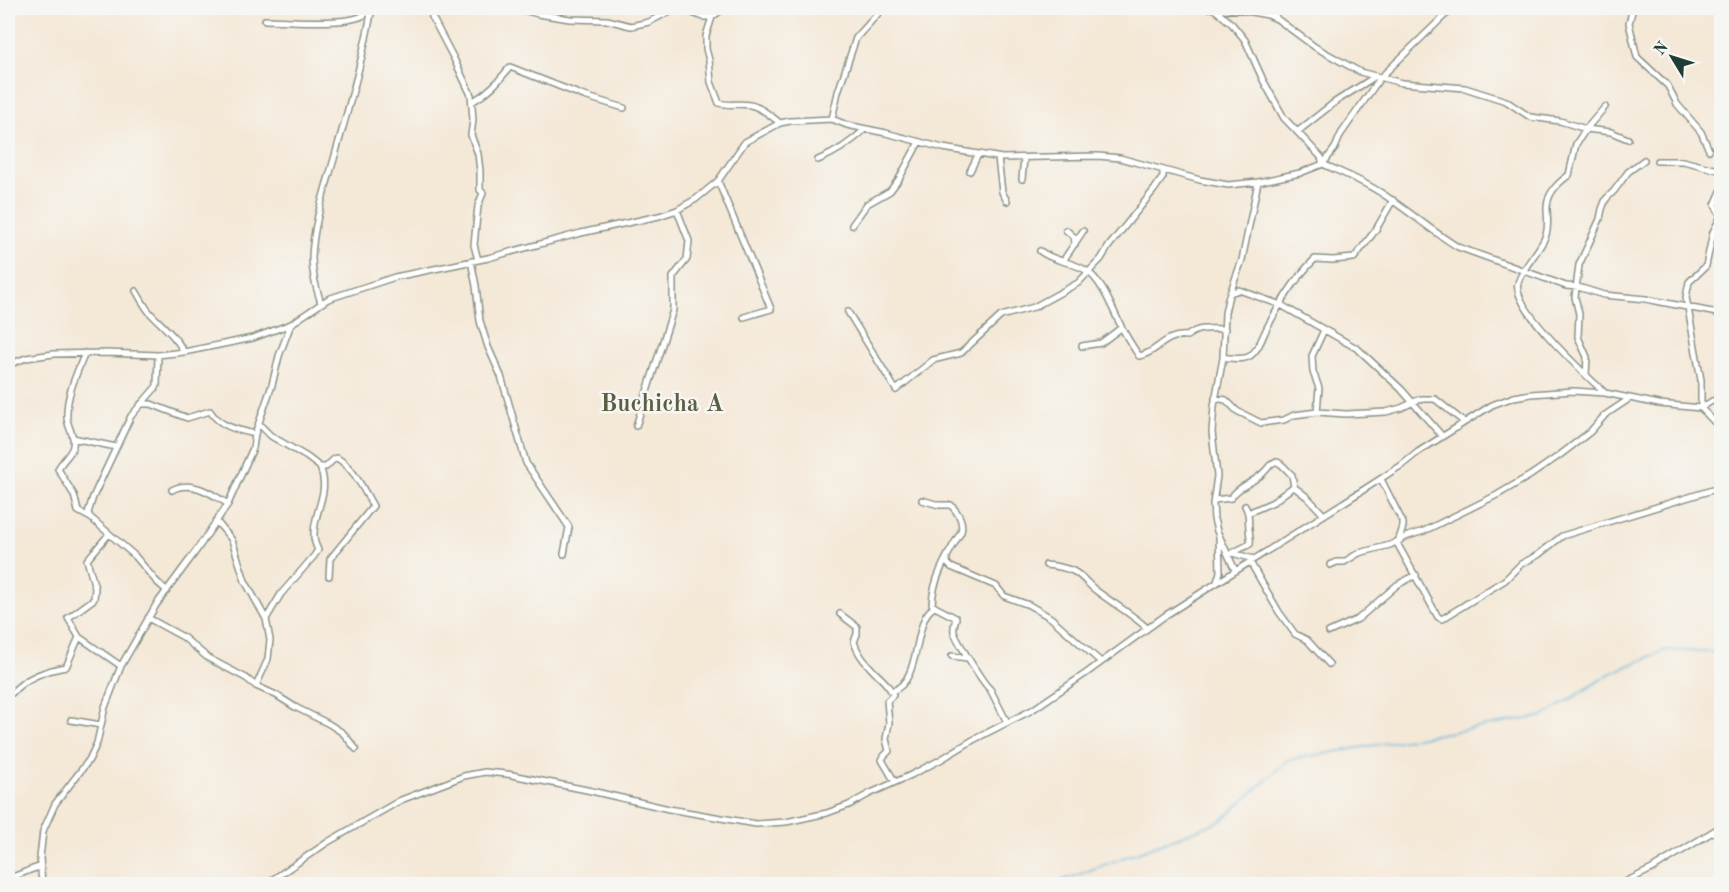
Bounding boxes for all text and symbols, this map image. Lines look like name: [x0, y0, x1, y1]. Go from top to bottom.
north arrow: [1642, 27, 1702, 87]
text: N: [1652, 39, 1672, 59]
district label: Buchicha A: [600, 393, 724, 417]

